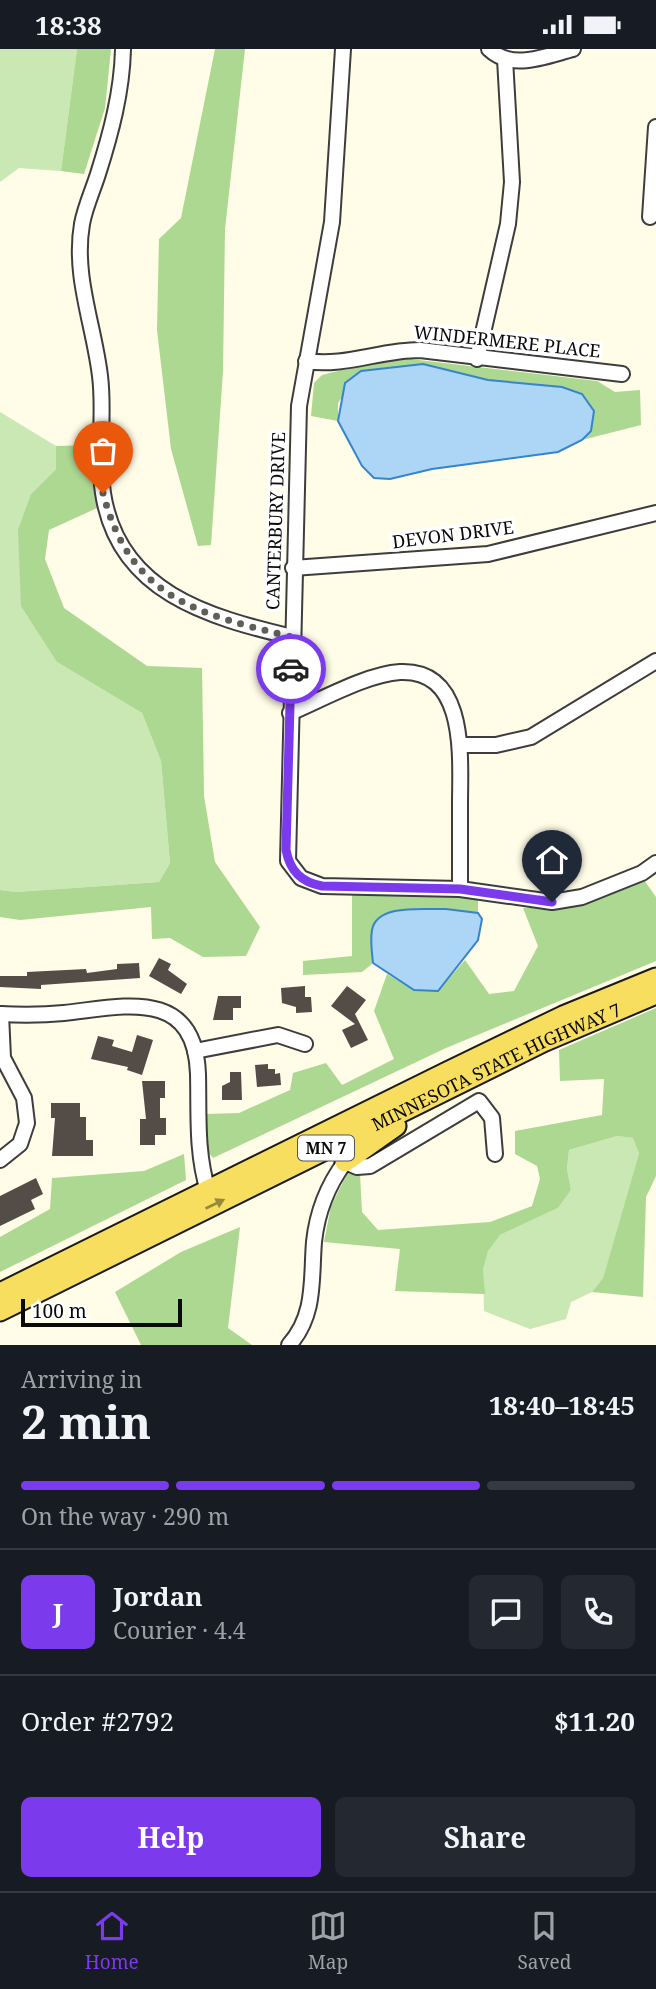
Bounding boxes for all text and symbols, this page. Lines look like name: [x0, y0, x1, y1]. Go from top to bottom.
text: 18:38: [35, 7, 102, 43]
street label: WINDERMERE PLACE: [412, 319, 602, 363]
pin: [73, 421, 133, 493]
street label: CANTERBURY DRIVE: [260, 431, 290, 610]
icon: bag: [84, 432, 122, 470]
street label: DEVON DRIVE: [391, 515, 515, 553]
courier: [256, 634, 326, 704]
icon: car: [272, 650, 310, 688]
pin: [522, 830, 582, 902]
icon: home: [533, 841, 571, 879]
street label: MINNESOTA STATE HIGHWAY 7: [367, 997, 624, 1136]
road number: MN 7: [298, 1135, 354, 1161]
one-way arrow: [205, 1198, 225, 1210]
scale bar: [21, 1296, 182, 1328]
text: 100 m: [32, 1298, 87, 1324]
text: Arriving in: [21, 1363, 142, 1395]
text: 18:40–18:45: [489, 1387, 635, 1423]
text: 2 min: [21, 1390, 151, 1452]
text: On the way · 290 m: [21, 1500, 229, 1532]
button: chat: [469, 1575, 543, 1649]
button: phone: [561, 1575, 635, 1649]
text: Jordan: [113, 1578, 203, 1614]
text: J: [53, 1594, 63, 1630]
text: Courier · 4.4: [113, 1614, 246, 1646]
text: Order #2792: [21, 1703, 174, 1739]
text: $11.20: [554, 1703, 635, 1739]
button: Help: [21, 1797, 321, 1877]
button: Share: [335, 1797, 635, 1877]
tab: Home: [85, 1907, 139, 1975]
tab: Map: [308, 1907, 348, 1975]
tab: Saved: [517, 1907, 571, 1975]

